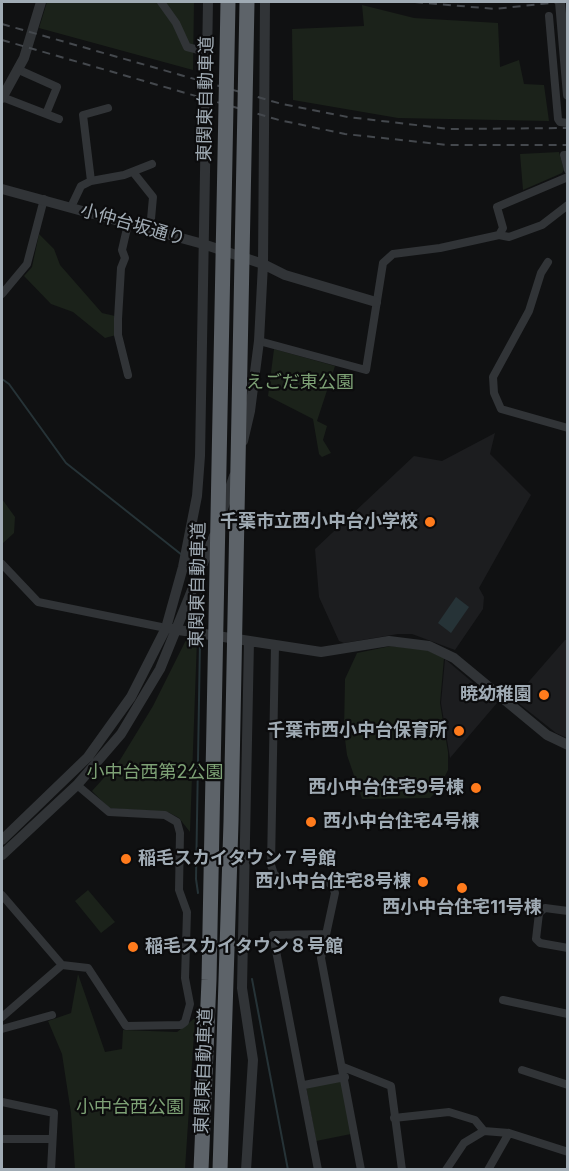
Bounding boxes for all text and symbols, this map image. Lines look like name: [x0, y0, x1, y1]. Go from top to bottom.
street label: 東関東自動車道: [194, 36, 218, 162]
street label: 小仲台坂通り: [78, 200, 188, 250]
park label: えごだ東公園: [246, 372, 354, 394]
place label: 千葉市立西小中台小学校: [220, 511, 418, 533]
marker: 千葉市立西小中台小学校: [423, 515, 437, 529]
street label: 東関東自動車道: [186, 522, 210, 648]
place label: 暁幼稚園: [460, 684, 532, 706]
marker: 暁幼稚園: [537, 688, 551, 702]
place label: 千葉市西小中台保育所: [267, 720, 447, 742]
marker: 千葉市西小中台保育所: [452, 724, 466, 738]
park label: 小中台西第2公園: [87, 762, 223, 784]
place label: 西小中台住宅9号棟: [308, 777, 464, 799]
marker: 西小中台住宅9号棟: [469, 781, 483, 795]
place label: 西小中台住宅4号棟: [323, 811, 479, 833]
marker: 西小中台住宅4号棟: [304, 815, 318, 829]
place label: 稲毛スカイタウン７号館: [138, 848, 336, 870]
marker: 稲毛スカイタウン７号館: [119, 852, 133, 866]
place label: 西小中台住宅8号棟: [255, 871, 411, 893]
marker: 西小中台住宅8号棟: [416, 875, 430, 889]
marker: 西小中台住宅11号棟: [455, 881, 469, 895]
place label: 西小中台住宅11号棟: [382, 897, 542, 919]
place label: 稲毛スカイタウン８号館: [145, 936, 343, 958]
marker: 稲毛スカイタウン８号館: [126, 940, 140, 954]
street label: 東関東自動車道: [191, 1008, 217, 1134]
park label: 小中台西公園: [76, 1097, 184, 1119]

